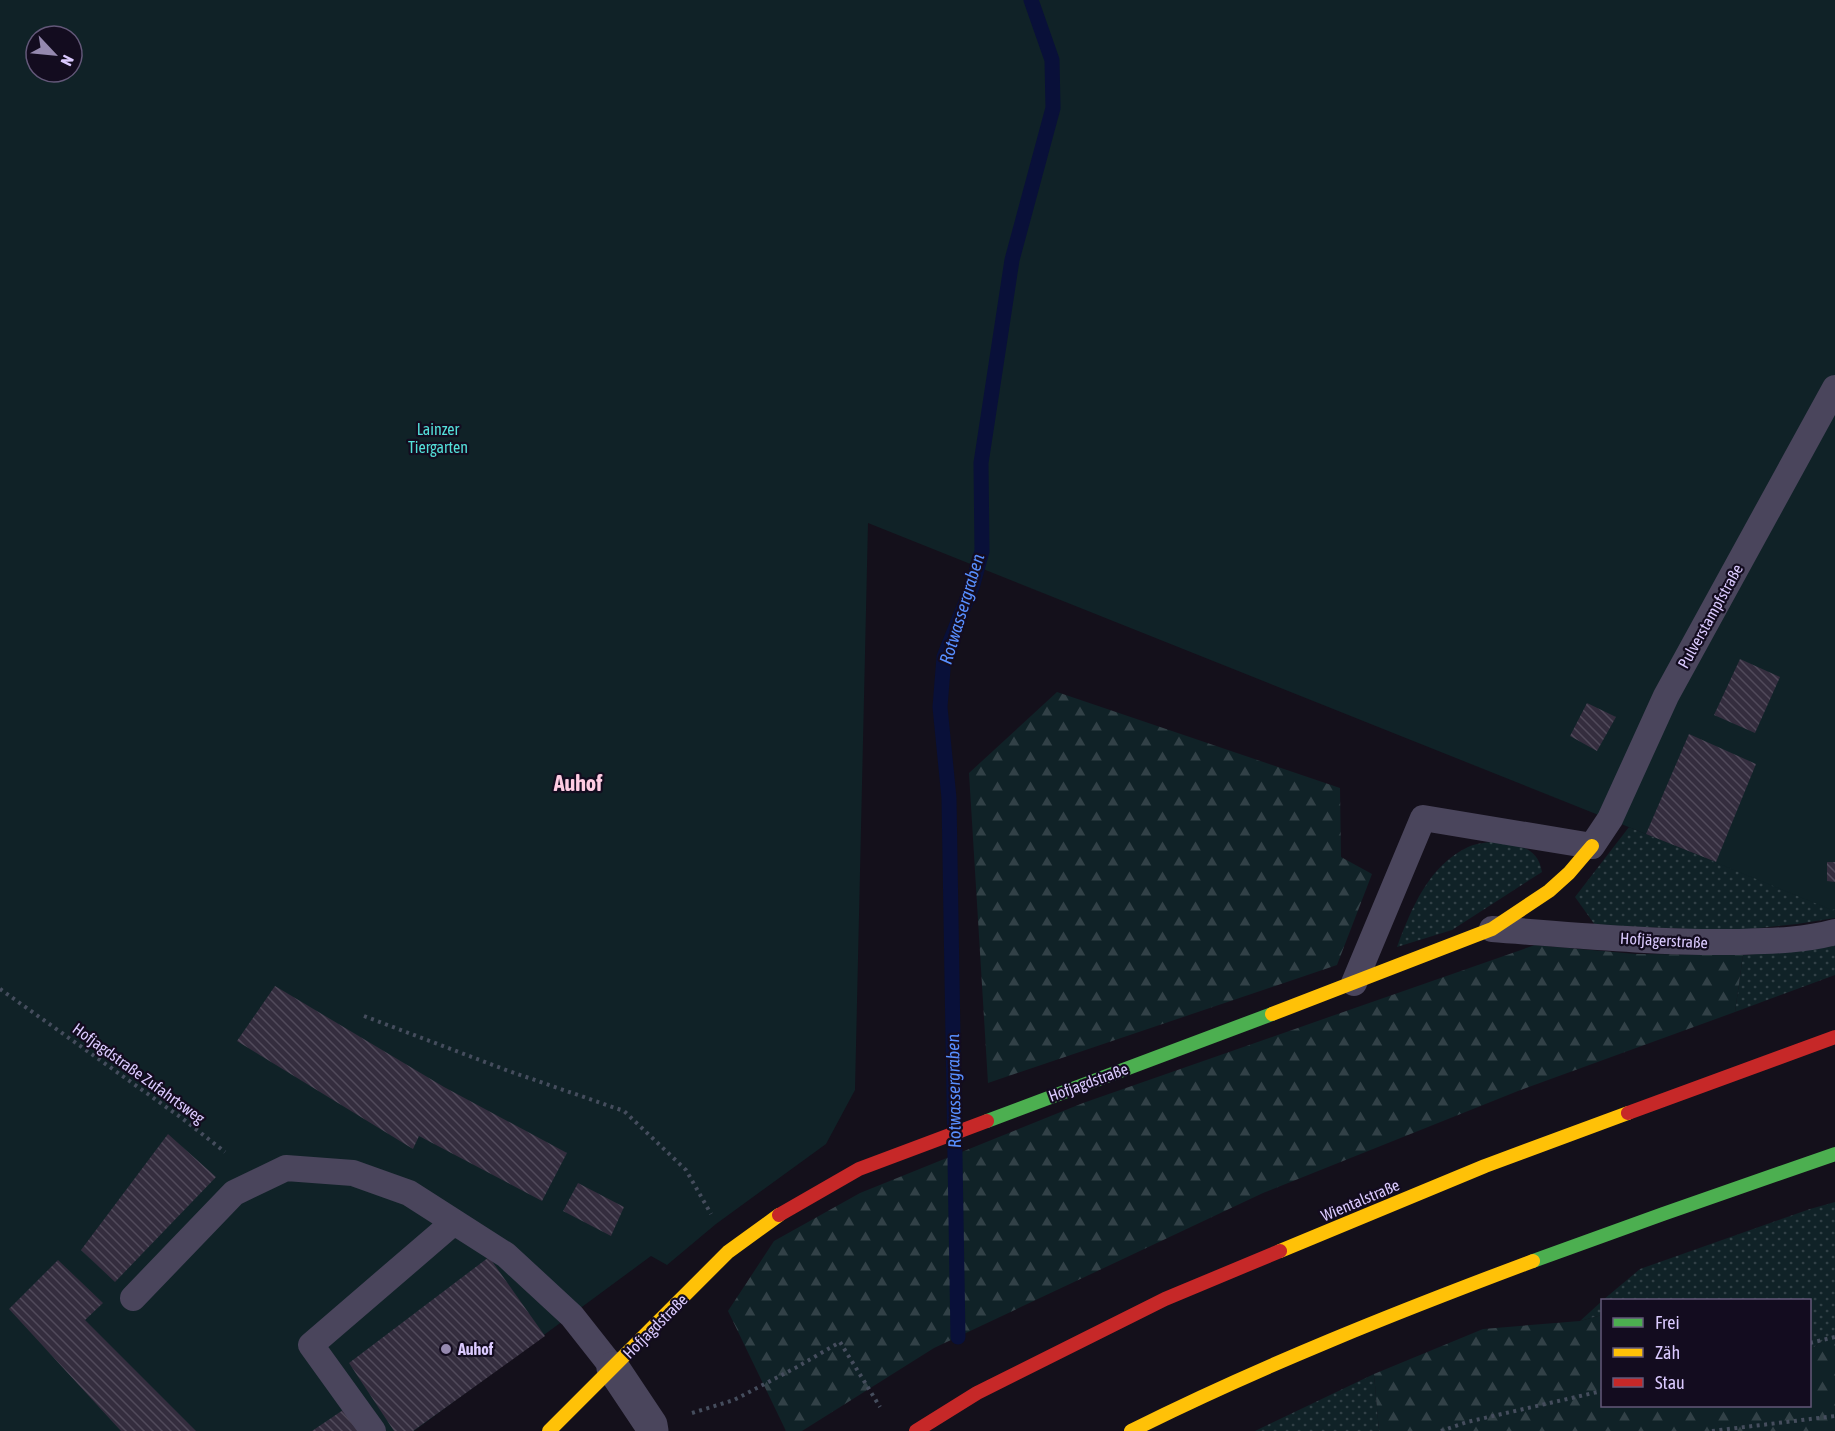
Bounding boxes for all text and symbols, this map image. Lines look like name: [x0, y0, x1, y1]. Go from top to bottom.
north arrow: [24, 24, 84, 84]
text: N: [57, 52, 78, 69]
park label: Lainzer Tiergarten: [408, 420, 468, 457]
water label: Rotwassergraben: [935, 551, 988, 667]
street label: Pulverstampfstraße: [1674, 561, 1747, 672]
district label: Auhof: [553, 770, 603, 796]
street label: Hofjägerstraße: [1620, 929, 1708, 952]
street label: Hofjagdstraße Zufahrtsweg: [69, 1019, 208, 1128]
water label: Rotwassergraben: [942, 1033, 965, 1148]
street label: Hofjagdstraße: [1046, 1059, 1131, 1106]
street label: Wientalstraße: [1318, 1175, 1402, 1225]
street label: Hofjagdstraße: [619, 1290, 692, 1363]
legend: [1601, 1299, 1811, 1407]
text: Frei: [1655, 1312, 1680, 1333]
place label: Auhof: [457, 1340, 494, 1358]
marker: Auhof: [439, 1342, 453, 1356]
text: Zäh: [1655, 1342, 1680, 1363]
text: Stau: [1655, 1372, 1685, 1393]

